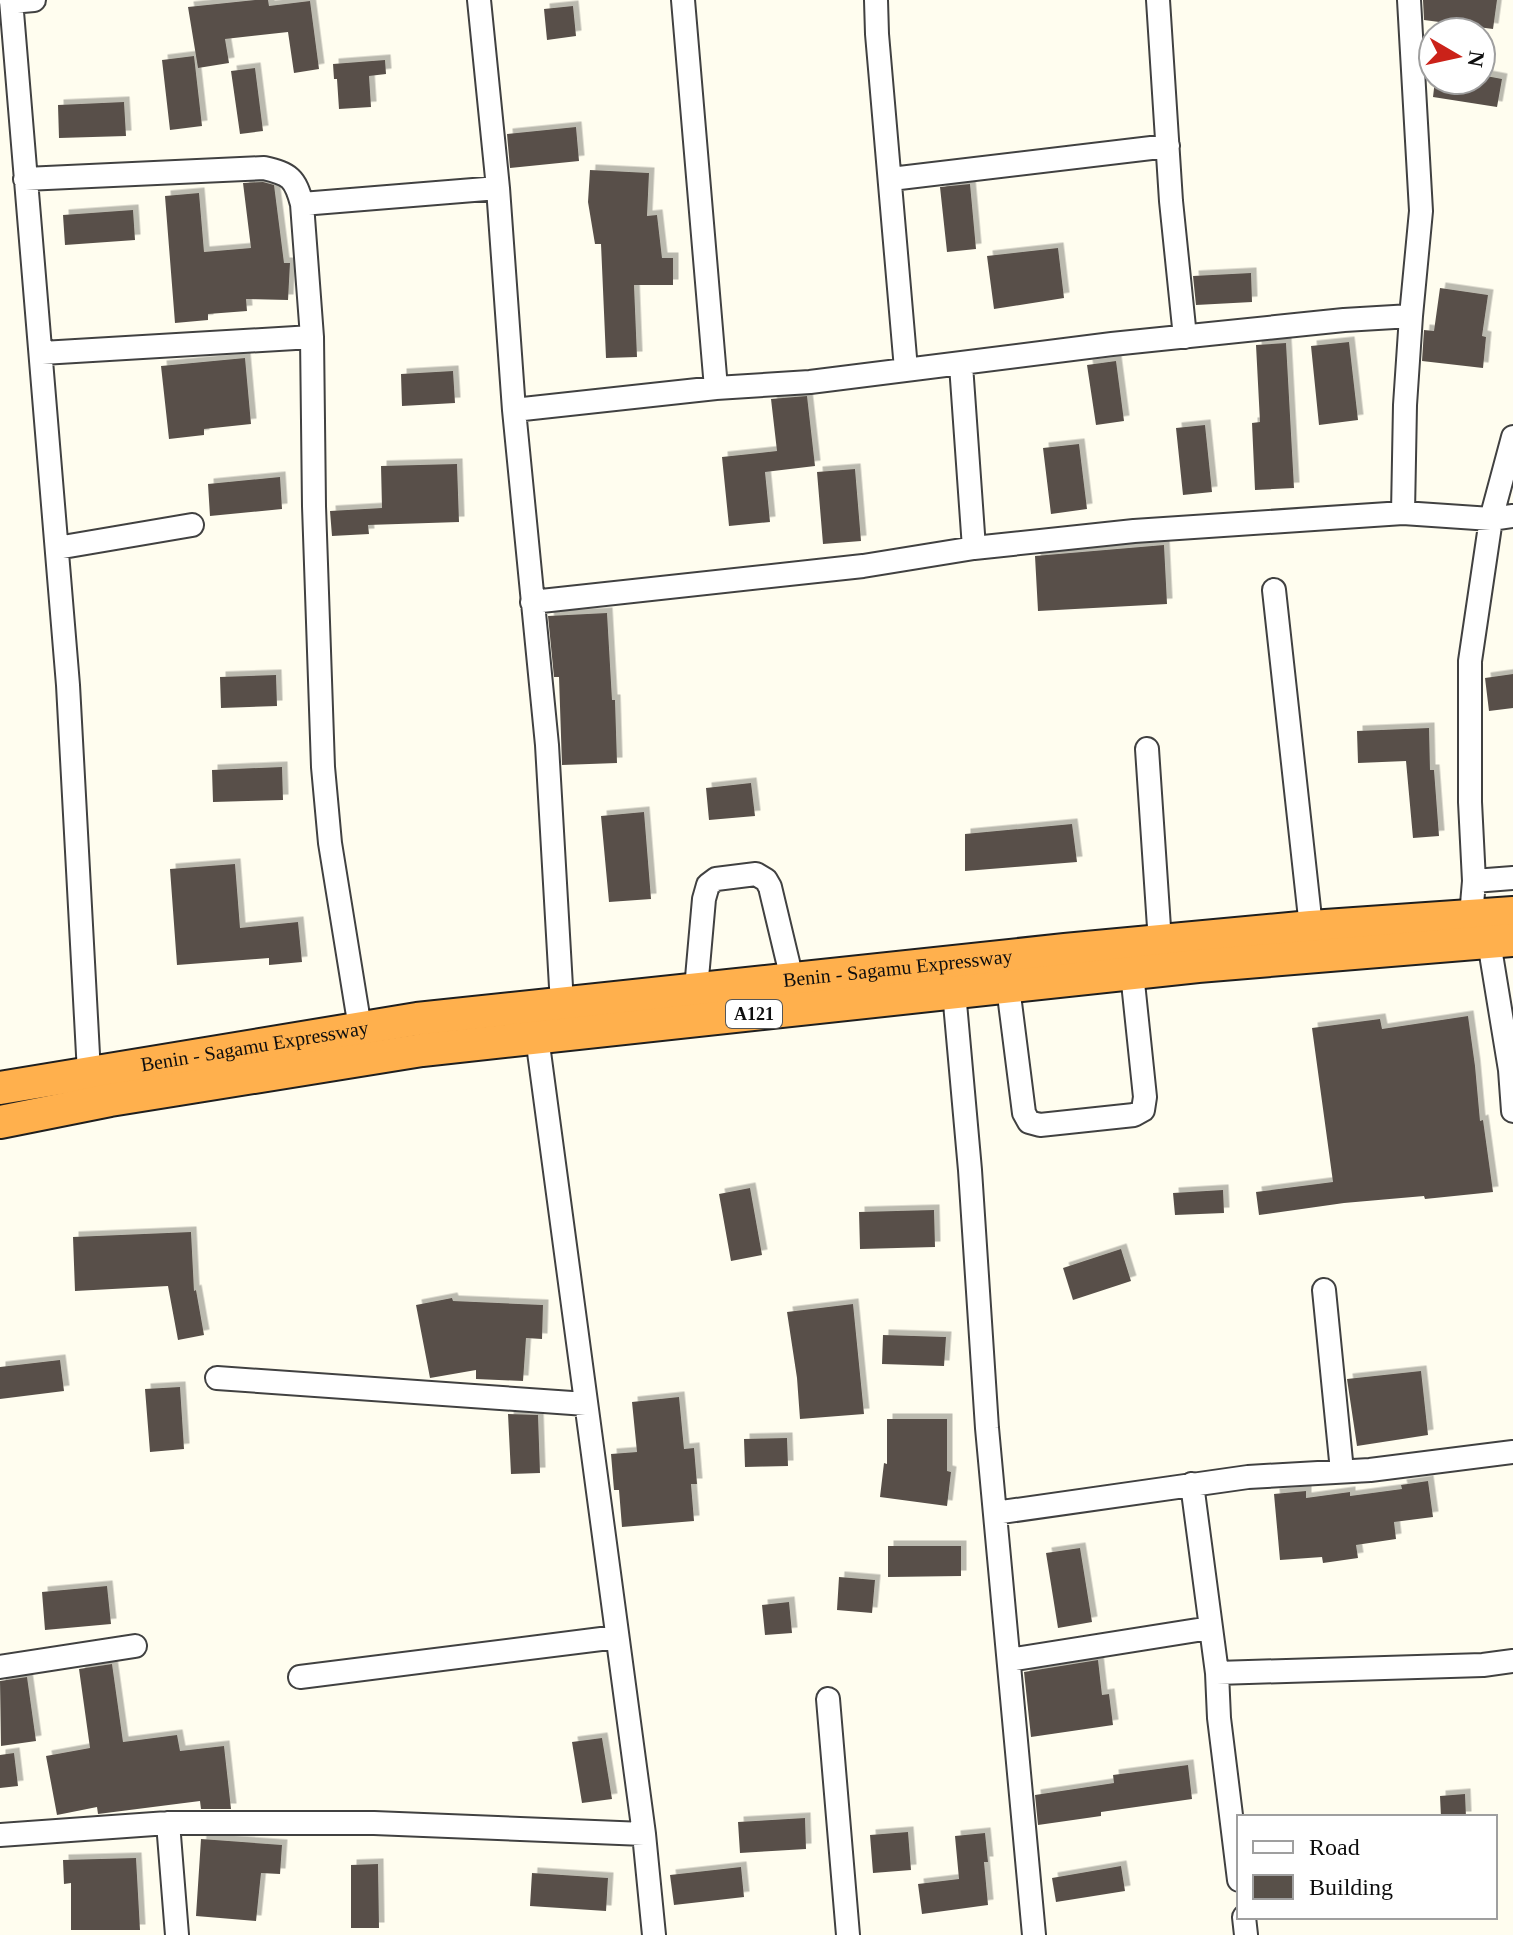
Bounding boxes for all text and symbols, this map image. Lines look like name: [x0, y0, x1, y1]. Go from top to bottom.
north arrow: [1417, 16, 1497, 96]
text: N: [1463, 49, 1490, 69]
street label: Benin - Sagamu Expressway: [782, 945, 1014, 991]
road number: A121: [726, 1000, 782, 1028]
street label: Benin - Sagamu Expressway: [139, 1016, 370, 1076]
legend: [1237, 1815, 1497, 1919]
text: Road: [1309, 1834, 1360, 1860]
text: Building: [1309, 1874, 1393, 1900]

